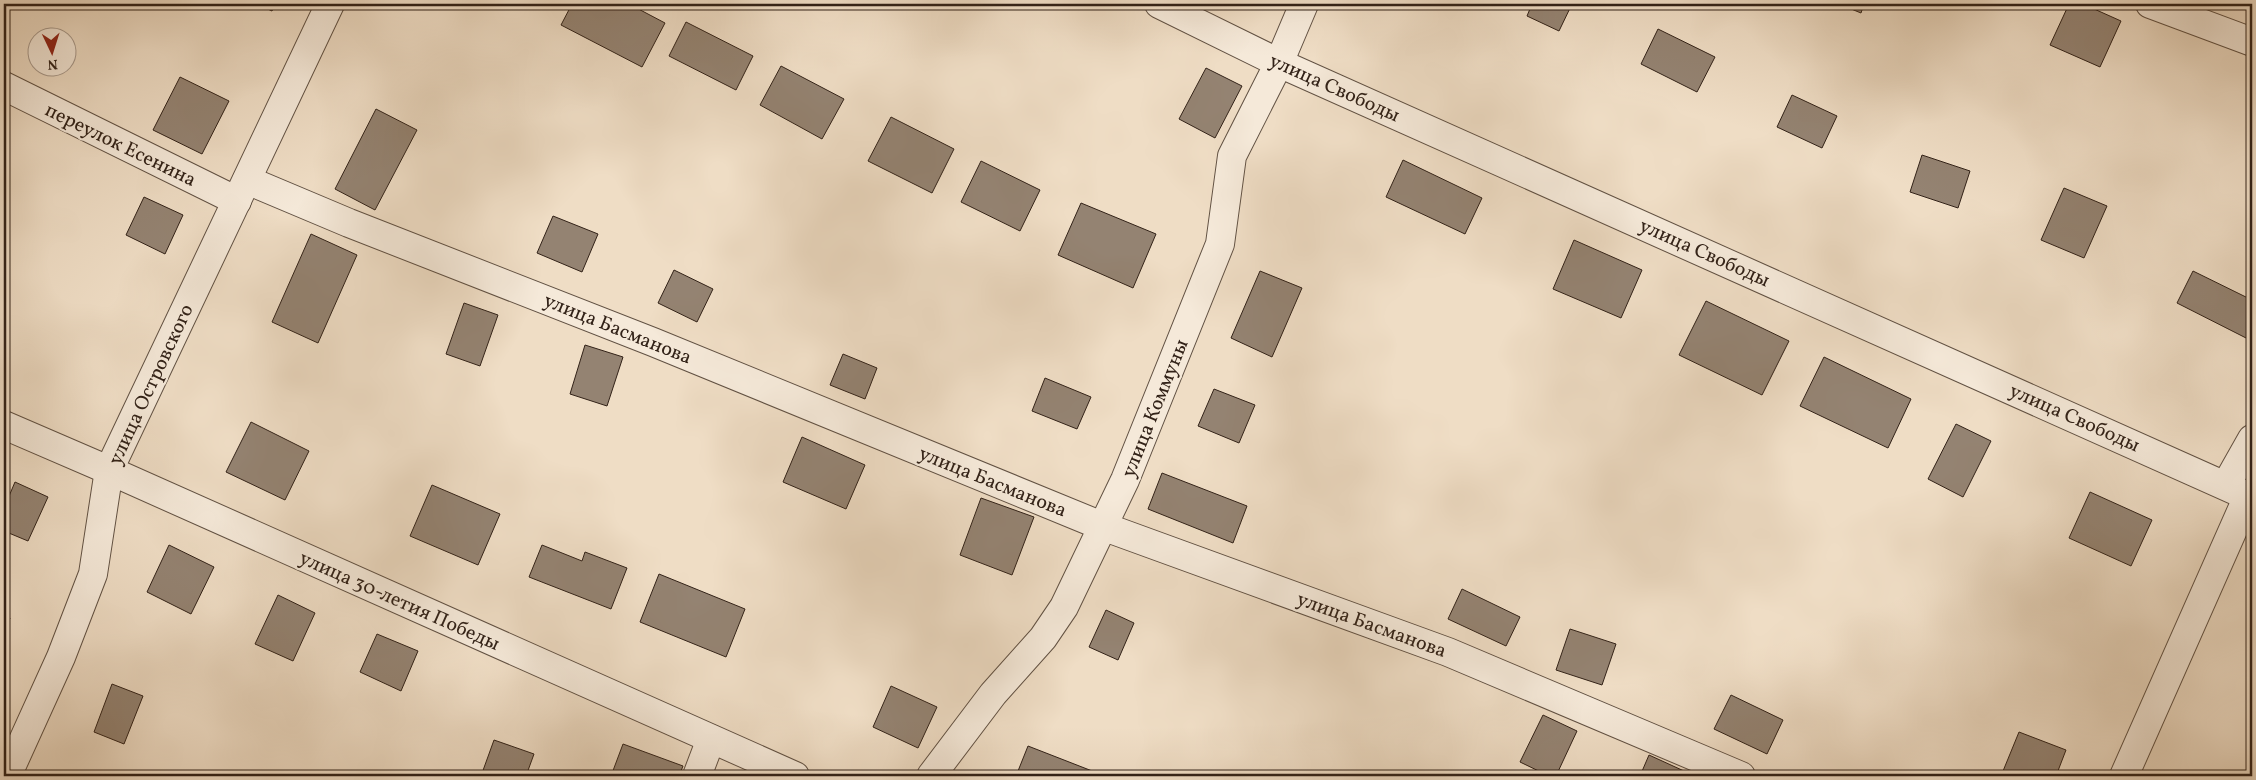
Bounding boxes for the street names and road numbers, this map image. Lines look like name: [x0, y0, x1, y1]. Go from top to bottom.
street label: улица Свободы: [1264, 48, 1404, 130]
street label: переулок Есенина: [40, 97, 201, 195]
street label: улица Свободы: [1634, 213, 1774, 295]
street label: улица Басманова: [539, 287, 696, 372]
street label: улица Островского: [102, 300, 201, 470]
street label: улица Коммуны: [1115, 335, 1196, 482]
street label: улица Свободы: [2004, 378, 2144, 460]
street label: улица Басманова: [914, 440, 1071, 525]
street label: улица 30-летия Победы: [294, 545, 504, 659]
street label: улица Басманова: [1293, 586, 1450, 666]

